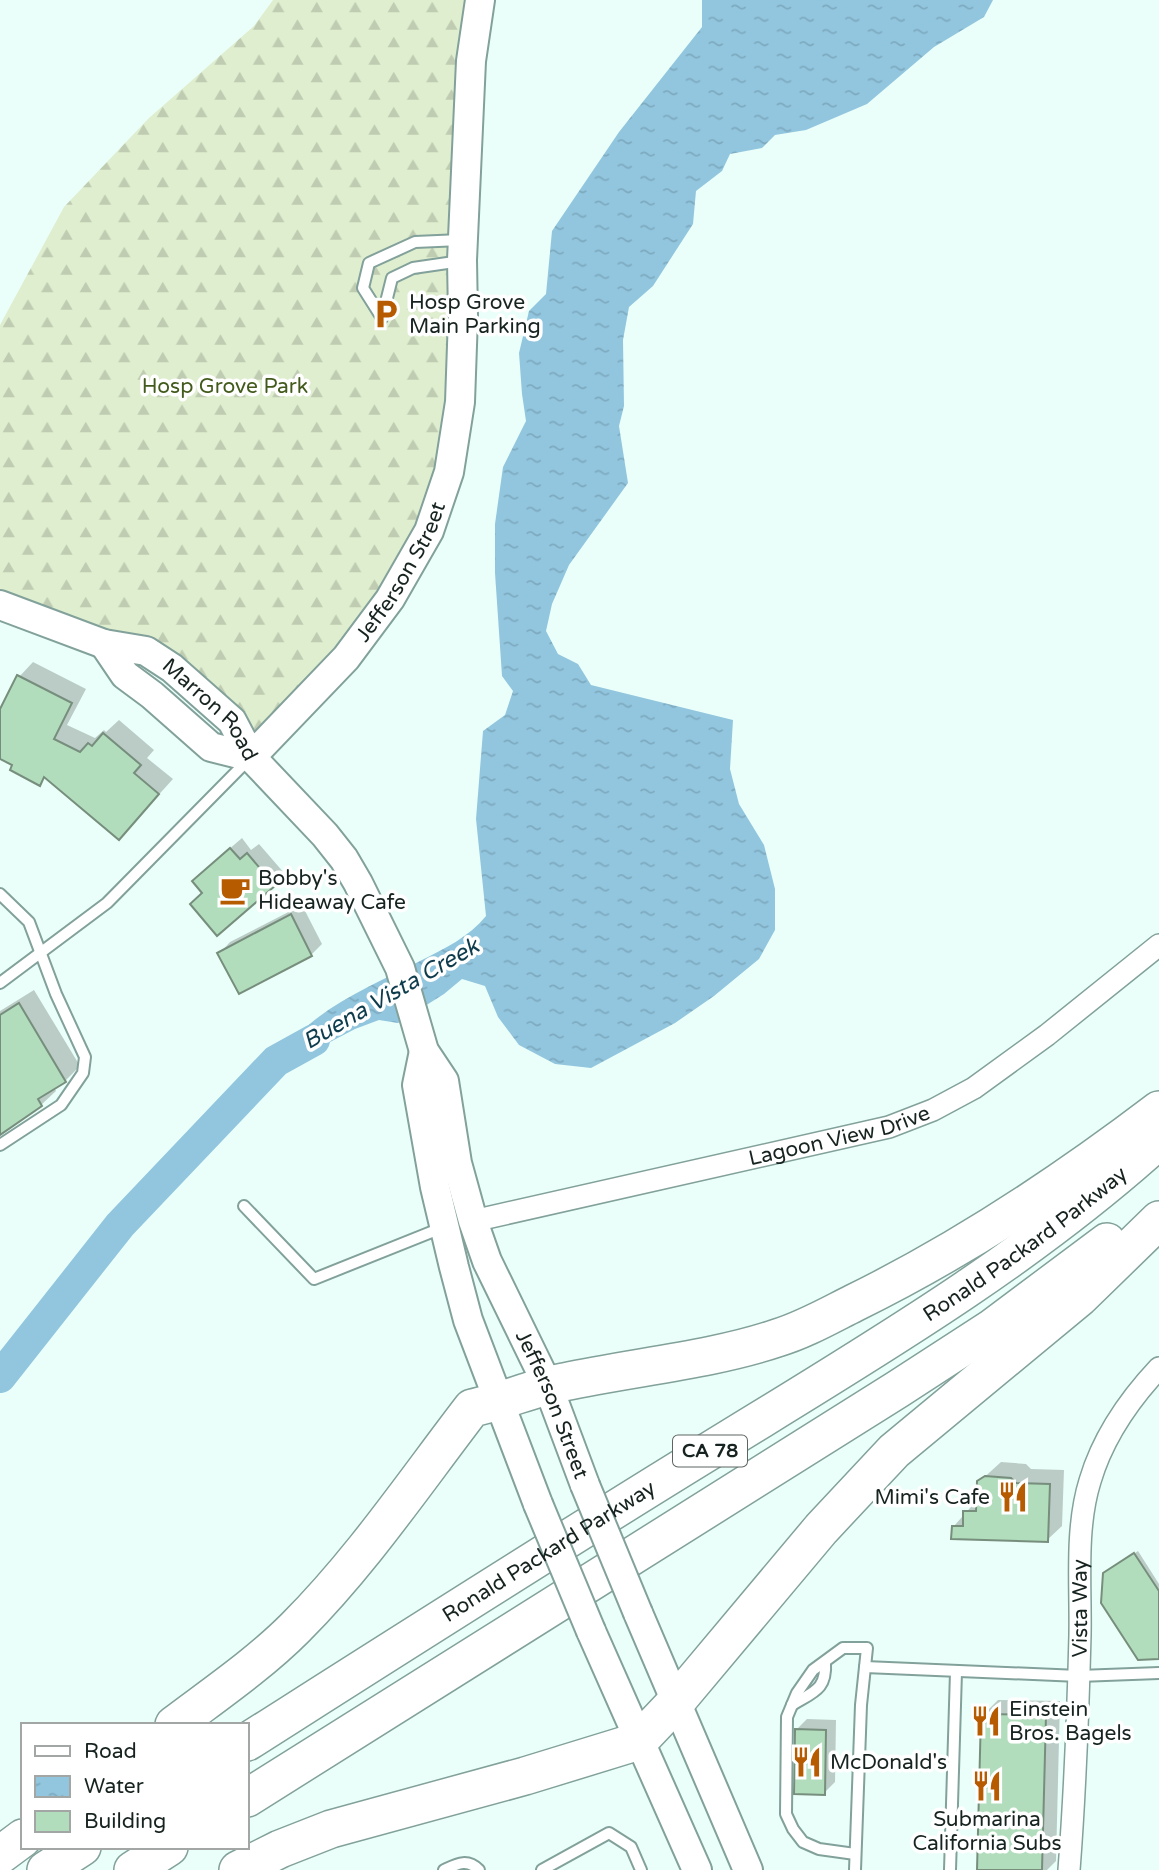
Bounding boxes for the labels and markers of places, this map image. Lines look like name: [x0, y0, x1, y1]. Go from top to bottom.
place label: Hosp Grove Main Parking: [409, 290, 541, 339]
parking icon: Hosp Grove Main Parking: [369, 297, 403, 331]
place label: Bobby's Hideaway Cafe: [258, 866, 406, 915]
cafe icon: Bobby's Hideaway Cafe: [218, 873, 252, 907]
restaurant icon: Mimi's Cafe: [996, 1480, 1030, 1514]
place label: Mimi's Cafe: [875, 1485, 990, 1510]
place label: Einstein Bros. Bagels: [1009, 1697, 1132, 1746]
restaurant icon: Einstein Bros. Bagels: [969, 1704, 1003, 1738]
restaurant icon: McDonald's: [790, 1745, 824, 1779]
place label: McDonald's: [830, 1750, 947, 1775]
restaurant icon: Submarina California Subs: [970, 1769, 1004, 1803]
place label: Submarina California Subs: [912, 1807, 1062, 1856]

